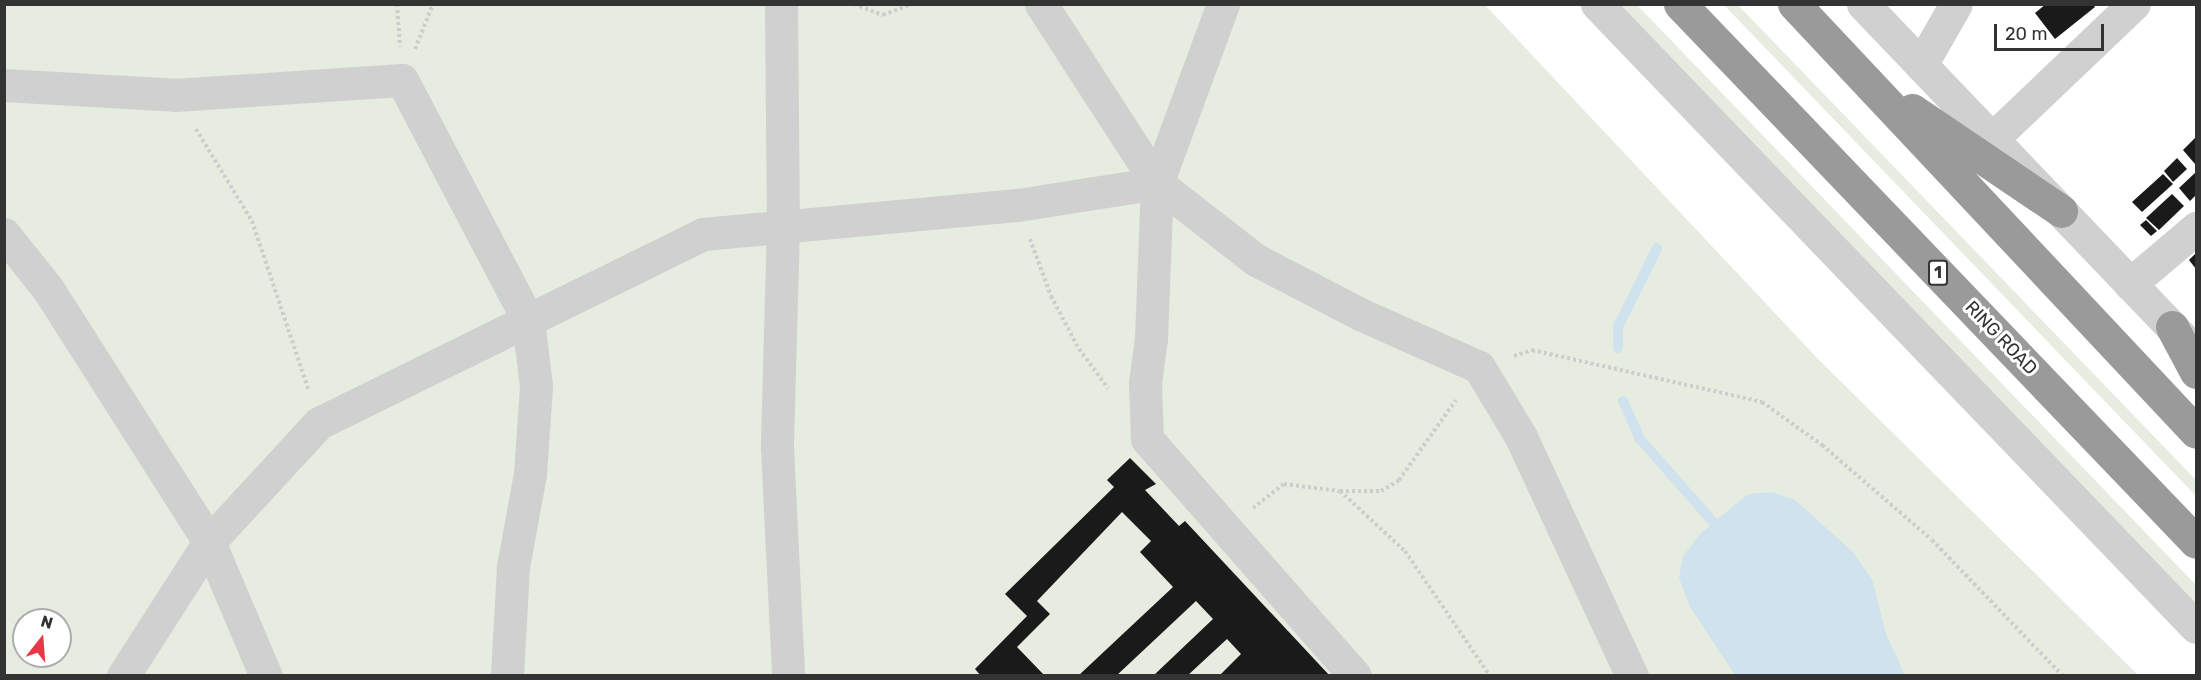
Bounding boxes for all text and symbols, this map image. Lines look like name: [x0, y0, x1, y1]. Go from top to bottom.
scale bar: [1997, 12, 2106, 50]
text: 20 m: [2005, 23, 2047, 45]
road number: 1: [1928, 260, 1948, 286]
street label: RING ROAD: [1961, 297, 2041, 379]
north arrow: [12, 608, 72, 668]
text: N: [39, 611, 55, 633]

